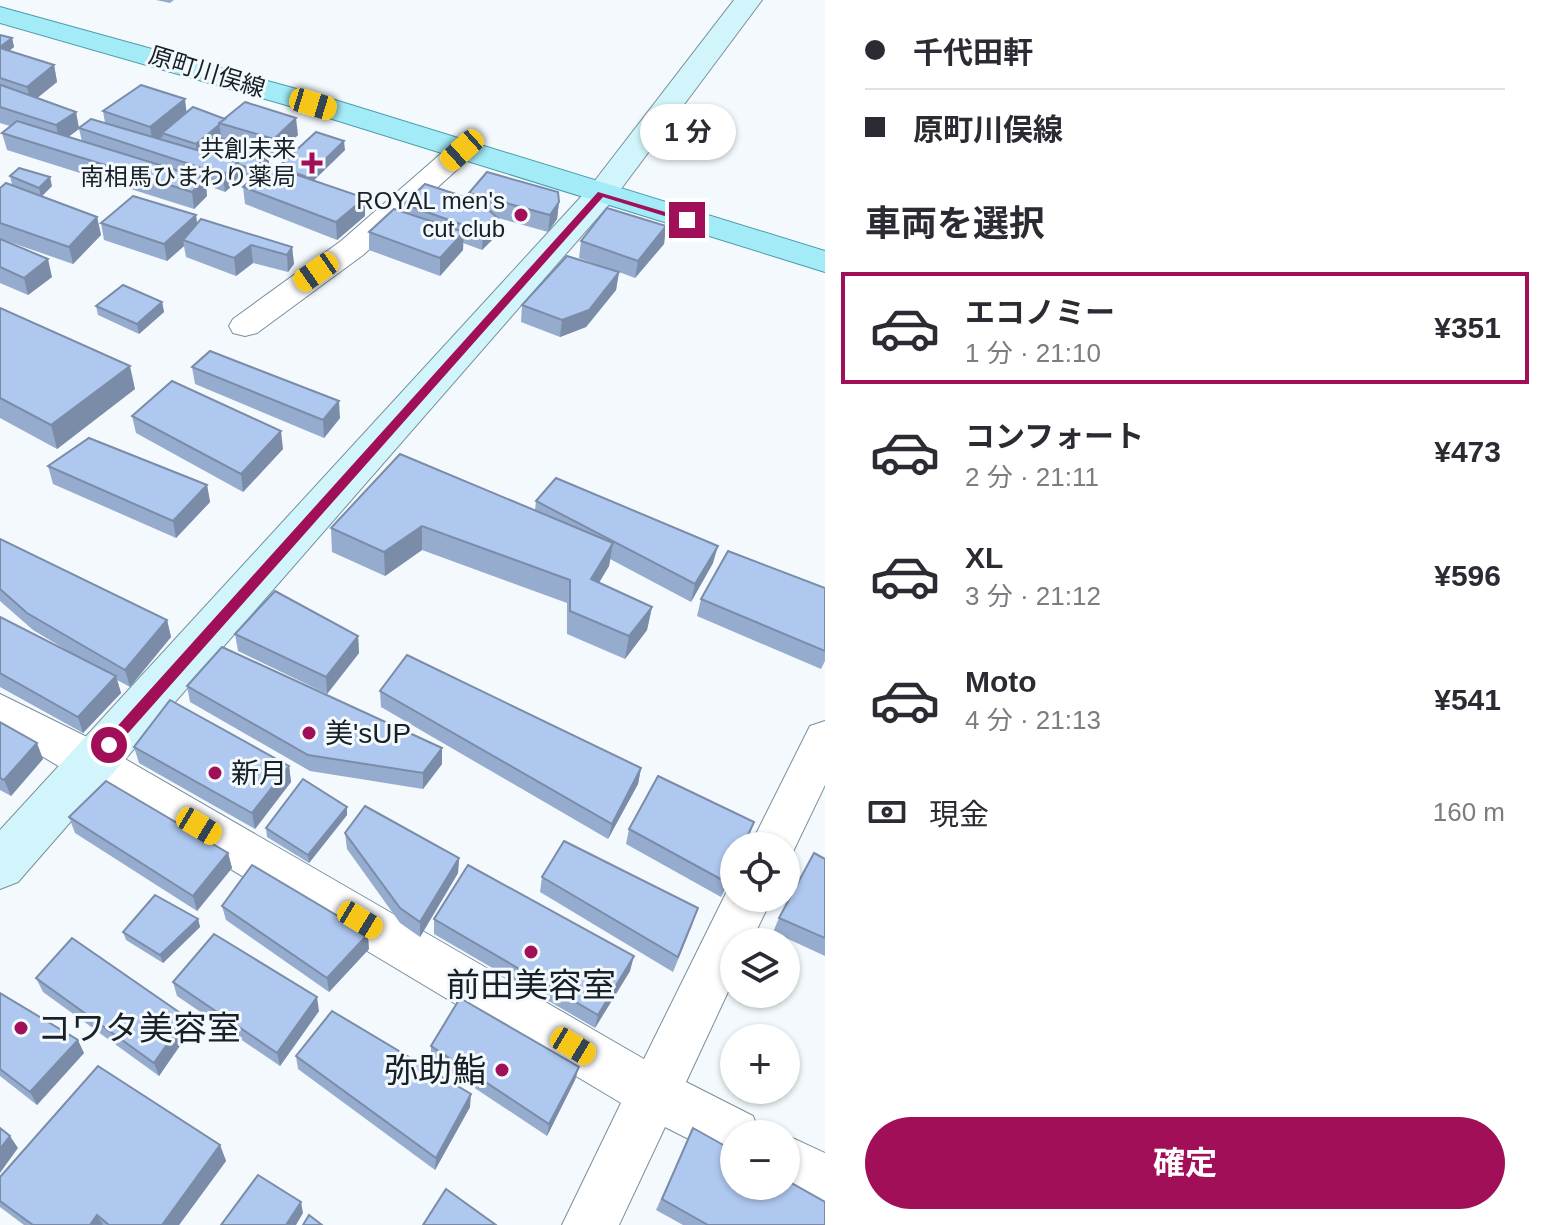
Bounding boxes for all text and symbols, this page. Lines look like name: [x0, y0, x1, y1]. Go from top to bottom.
text: 千代田軒: [913, 36, 1033, 69]
street label: 原町川俣線: [146, 41, 268, 102]
car: [287, 86, 339, 122]
callout: 1 分: [639, 104, 735, 160]
text: 原町川俣線: [913, 113, 1063, 146]
text: 1 分: [664, 117, 712, 147]
car: [436, 125, 488, 175]
place label: 共創未来 南相馬ひまわり薬局: [80, 135, 296, 190]
marker: 共創未来 南相馬ひまわり薬局: [303, 154, 321, 172]
place label: ROYAL men's cut club: [356, 187, 505, 242]
route end: [669, 202, 705, 238]
text: 車両を選択: [865, 203, 1045, 244]
marker: ROYAL men's cut club: [512, 206, 530, 224]
car: [289, 248, 343, 296]
icon: car: [869, 292, 941, 364]
text: エコノミー: [965, 296, 1115, 329]
text: ¥351: [1434, 311, 1501, 344]
text: 1 分 · 21:10: [965, 338, 1101, 368]
icon: car: [869, 416, 941, 488]
text: コンフォート: [965, 420, 1144, 453]
text: ¥473: [1434, 435, 1501, 468]
text: 2 分 · 21:11: [965, 462, 1099, 492]
icon: car: [869, 540, 941, 612]
text: XL: [965, 541, 1003, 574]
text: ¥596: [1434, 559, 1501, 592]
text: 3 分 · 21:12: [965, 581, 1101, 611]
icon: car: [869, 664, 941, 736]
text: Moto: [965, 665, 1037, 698]
text: ¥541: [1434, 683, 1501, 716]
text: 4 分 · 21:13: [965, 705, 1101, 735]
place label: 美'sUP: [325, 718, 411, 749]
marker: 美'sUP: [300, 724, 318, 742]
route start: [91, 727, 127, 763]
place label: 新月: [231, 758, 287, 789]
marker: 新月: [206, 764, 224, 782]
icon: cash: [865, 790, 909, 834]
text: 160 m: [1433, 797, 1505, 827]
text: 現金: [929, 798, 989, 831]
car: [172, 803, 226, 849]
map controls: [720, 832, 800, 1200]
button: locate: [720, 832, 800, 912]
car: [333, 897, 387, 943]
button: layers: [720, 928, 800, 1008]
marker: 前田美容室: [522, 943, 540, 961]
place label: 前田美容室: [446, 966, 616, 1004]
place label: コワタ美容室: [37, 1009, 241, 1047]
marker: コワタ美容室: [12, 1019, 30, 1037]
car: [546, 1023, 600, 1069]
button: +: [720, 1024, 800, 1104]
place label: 弥助鮨: [384, 1051, 486, 1089]
marker: 弥助鮨: [493, 1061, 511, 1079]
button: 確定: [865, 1117, 1505, 1209]
button: −: [720, 1120, 800, 1200]

